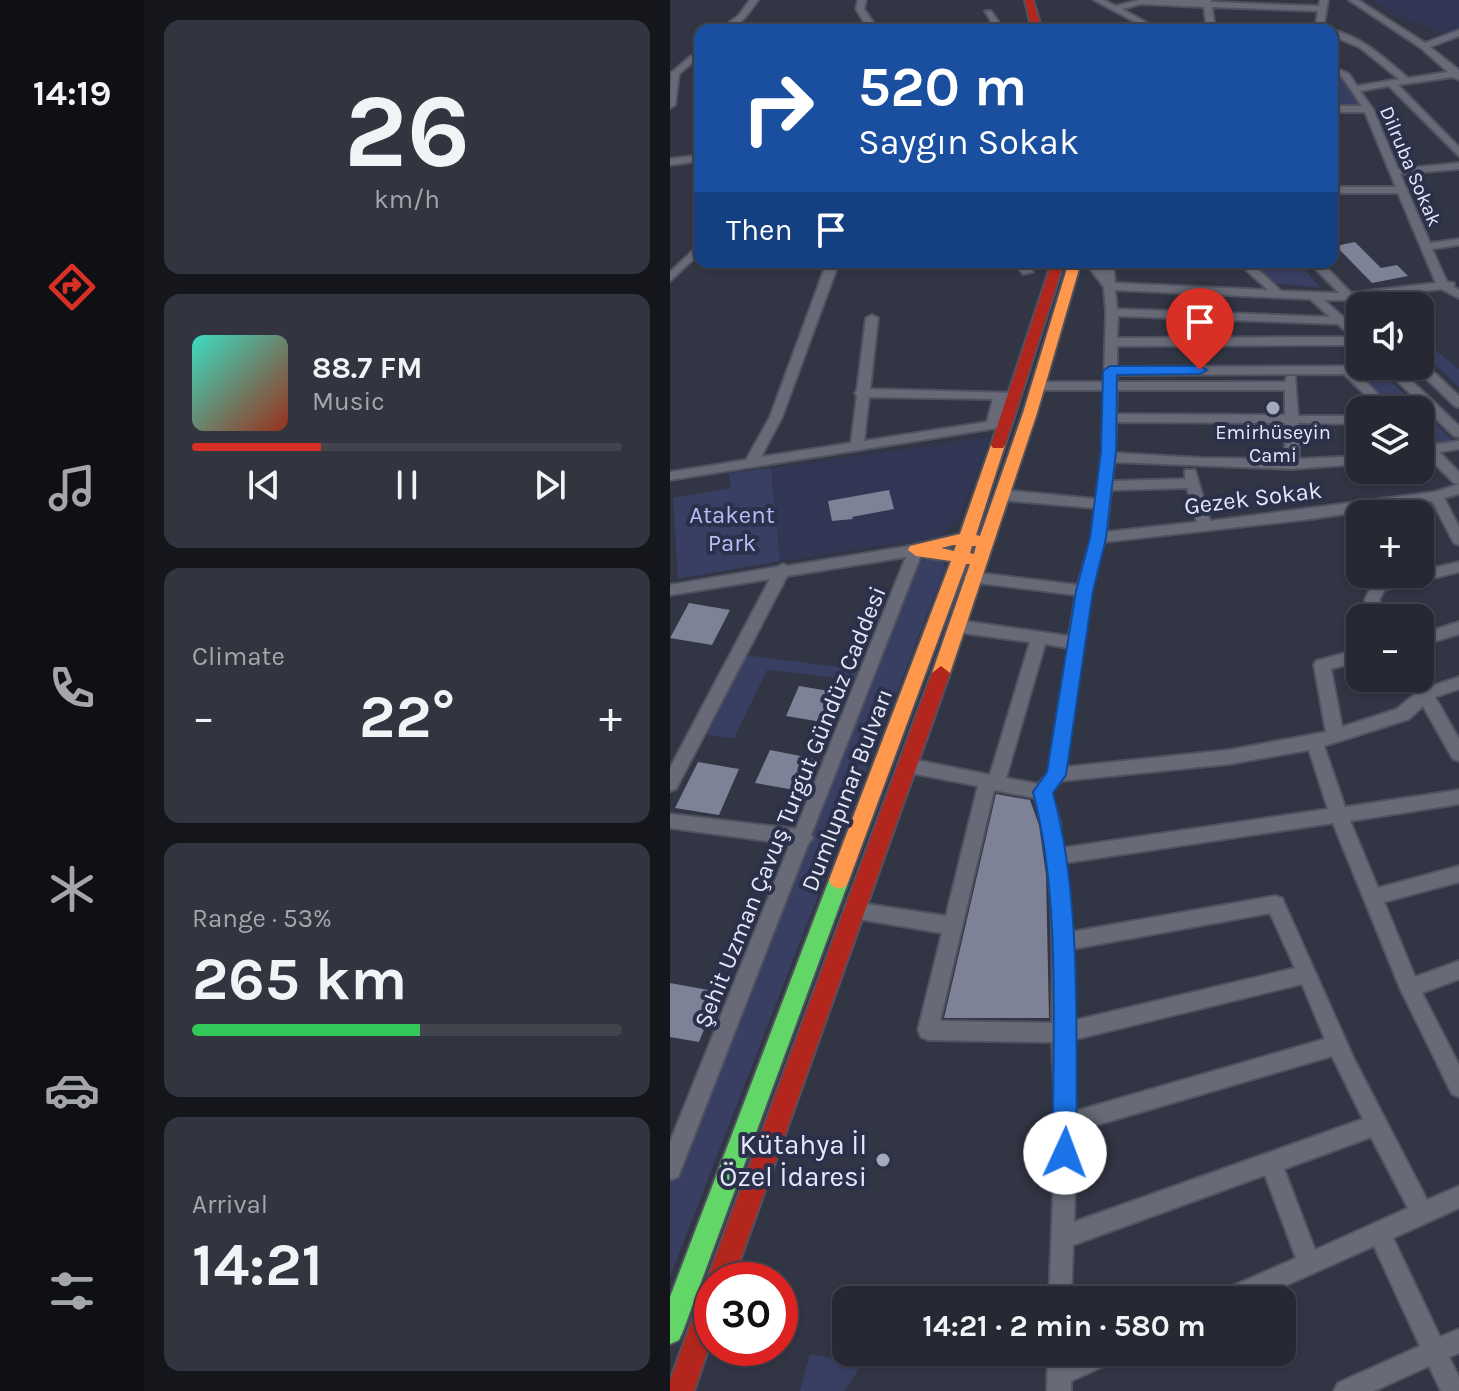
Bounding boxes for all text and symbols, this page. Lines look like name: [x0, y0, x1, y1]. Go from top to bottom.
text: 520 m: [858, 54, 1027, 119]
icon: right: [726, 56, 830, 160]
text: 26: [344, 71, 470, 192]
text: 14:19: [33, 72, 111, 114]
street label: Dilruba Sokak: [1375, 103, 1446, 230]
text: Saygın Sokak: [858, 121, 1079, 163]
text: km/h: [374, 184, 440, 215]
icon: arrive: [809, 208, 853, 252]
text: Then: [726, 212, 793, 248]
icon: directions: [44, 259, 100, 315]
pin: [1166, 288, 1234, 370]
map controls: [1346, 292, 1434, 692]
button: sound: [1346, 292, 1434, 380]
icon: arrive: [1178, 300, 1222, 344]
text: 88.7 FM: [312, 350, 422, 386]
text: Music: [312, 386, 385, 417]
button: layers: [1346, 396, 1434, 484]
marker: Emirhüseyin Cami: [1264, 399, 1282, 417]
place label: Emirhüseyin Cami: [1215, 421, 1331, 467]
icon: music: [44, 460, 100, 516]
icon: previous: [242, 463, 286, 507]
icon: pause: [385, 463, 429, 507]
icon: next: [528, 463, 572, 507]
street label: Gezek Sokak: [1183, 476, 1323, 520]
button: +: [1346, 500, 1434, 588]
park label: Atakent Park: [689, 501, 775, 557]
street label: Şehit Uzman Çavuş Turgut Gündüz Caddesi: [688, 582, 892, 1032]
button: −: [1346, 604, 1434, 692]
text: Climate: [192, 641, 285, 672]
icon: phone: [44, 660, 100, 716]
text: 22°: [359, 682, 455, 752]
street label: Dumlupınar Bulvarı: [795, 685, 899, 895]
text: −: [192, 692, 215, 743]
text: +: [599, 692, 622, 743]
icon: climate: [44, 861, 100, 917]
text: Range · 53%: [192, 903, 332, 934]
text: 265 km: [192, 944, 407, 1014]
icon: car: [44, 1062, 100, 1118]
position arrow: [1023, 1111, 1107, 1195]
place label: Kütahya İl Özel İdaresi: [719, 1128, 867, 1193]
marker: Kütahya İl Özel İdaresi: [874, 1151, 892, 1169]
text: Arrival: [192, 1189, 268, 1220]
text: 14:21: [192, 1230, 323, 1300]
speed limit sign: 30: [694, 1262, 798, 1366]
icon: filters: [44, 1263, 100, 1319]
text: 14:21 · 2 min · 580 m: [922, 1308, 1206, 1344]

